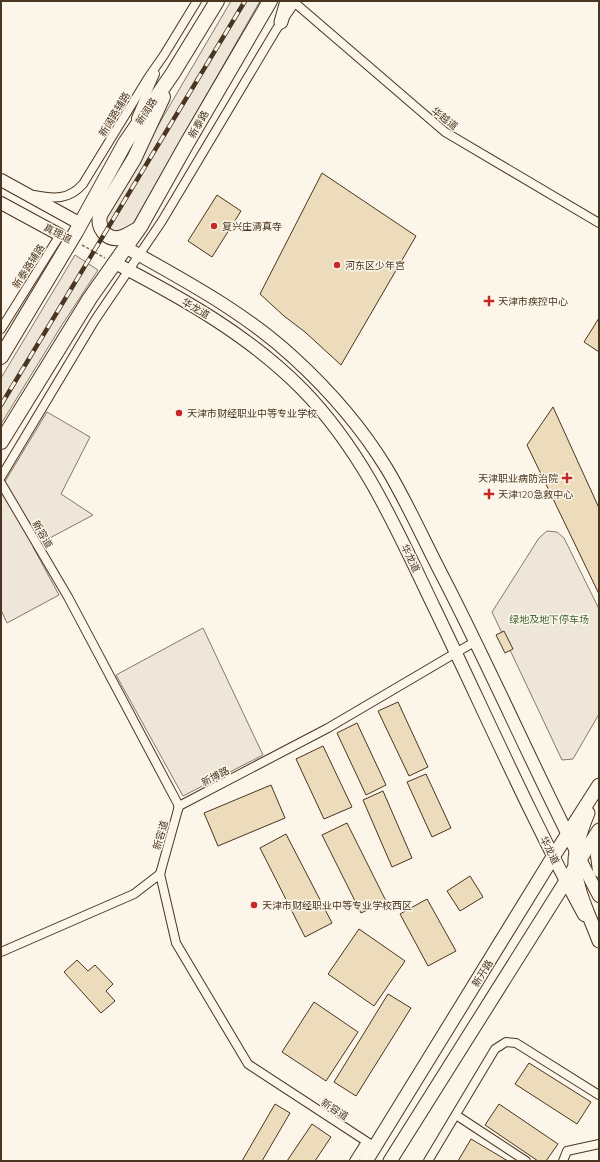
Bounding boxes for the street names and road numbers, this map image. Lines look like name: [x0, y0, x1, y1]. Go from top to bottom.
street label: 新阔路辅路: [96, 89, 133, 139]
street label: 新阔路: [133, 95, 160, 127]
street label: 华越道: [429, 104, 461, 133]
street label: 新泰路: [185, 108, 212, 140]
street label: 真理道: [41, 221, 74, 246]
street label: 新泰路辅路: [9, 242, 47, 291]
street label: 华龙道: [180, 295, 212, 322]
street label: 新容道: [29, 518, 56, 550]
street label: 华龙道: [398, 542, 423, 575]
street label: 新博路: [199, 764, 232, 789]
street label: 新容道: [150, 819, 171, 851]
street label: 华龙道: [537, 834, 562, 867]
street label: 新开路: [469, 957, 496, 989]
street label: 新容道: [319, 1096, 351, 1123]

